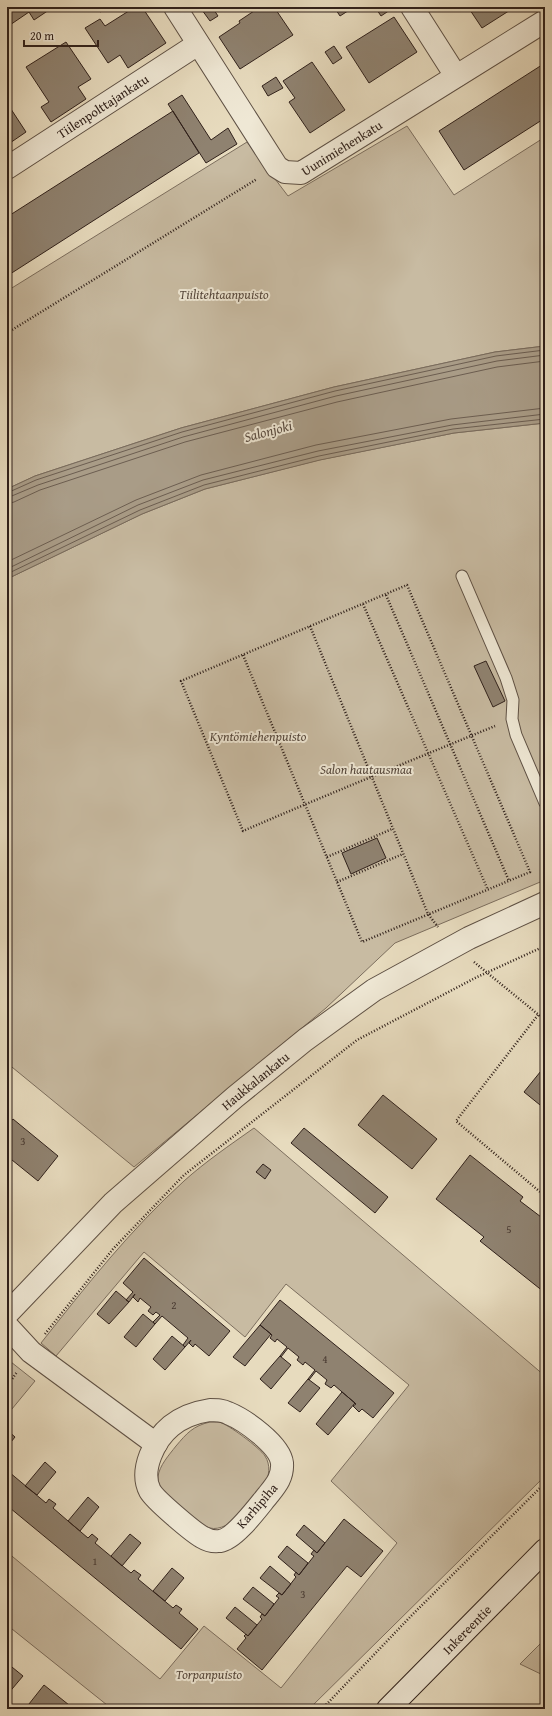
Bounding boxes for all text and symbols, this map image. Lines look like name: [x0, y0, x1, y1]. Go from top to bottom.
scale bar: [24, 22, 98, 48]
text: 20 m: [30, 27, 54, 44]
street label: Tiilenpolttajankatu: [53, 69, 152, 143]
street label: Uunimiehenkatu: [297, 115, 386, 180]
park label: Tiilitehtaanpuisto: [179, 285, 269, 304]
water label: Salonjoki: [242, 415, 295, 447]
park label: Kyntömiehenpuisto: [209, 727, 307, 746]
park label: Salon hautausmaa: [320, 760, 412, 779]
street label: Haukkalankatu: [217, 1047, 293, 1114]
house number: 3: [20, 1133, 26, 1149]
house number: 5: [506, 1221, 512, 1237]
house number: 2: [171, 1297, 177, 1313]
house number: 4: [322, 1351, 328, 1367]
street label: Karhipiha: [232, 1479, 283, 1533]
house number: 1: [92, 1553, 98, 1569]
house number: 3: [300, 1586, 306, 1602]
street label: Inkereentie: [438, 1600, 496, 1658]
park label: Torpanpuisto: [176, 1665, 243, 1684]

